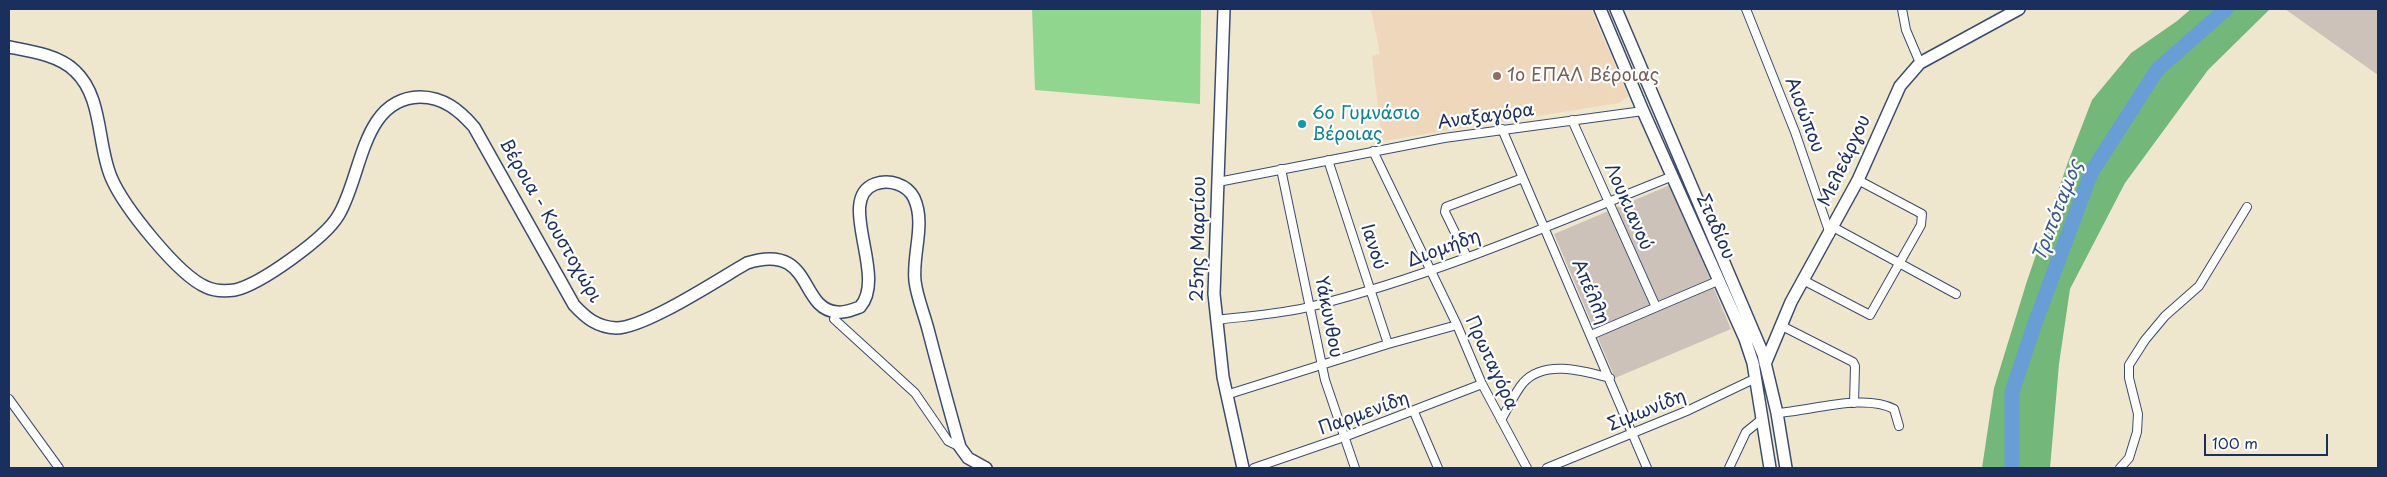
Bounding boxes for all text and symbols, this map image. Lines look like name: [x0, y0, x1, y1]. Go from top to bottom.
place label: 1ο ΕΠΑΛ Βέροιας: [1507, 65, 1659, 87]
marker: 1ο ΕΠΑΛ Βέροιας: [1491, 70, 1503, 82]
street label: Αισώπου: [1780, 74, 1828, 156]
street label: Αναξαγόρα: [1436, 100, 1536, 134]
place label: 6ο Γυμνάσιο Βέροιας: [1312, 103, 1420, 146]
street label: Μελεάργου: [1814, 112, 1876, 210]
marker: 6ο Γυμνάσιο Βέροιας: [1296, 118, 1308, 130]
street label: Βέροια - Κουστοχώρι: [494, 135, 606, 307]
water label: Τριπόταμος: [2028, 157, 2088, 265]
street label: Λουκιανού: [1599, 160, 1657, 254]
street label: 25ης Μαρτίου: [1187, 176, 1211, 302]
street label: Σταδίου: [1691, 191, 1739, 263]
street label: Ιανού: [1355, 221, 1391, 273]
street label: Διομήδη: [1404, 226, 1484, 272]
street label: Απέλλη: [1567, 256, 1613, 328]
street label: Υάκυνθου: [1309, 274, 1347, 360]
street label: Πρωταγόρα: [1460, 313, 1522, 413]
street label: Σιμωνίδη: [1605, 386, 1689, 436]
street label: Παρμενίδη: [1316, 388, 1412, 440]
scale bar: [2207, 424, 2331, 456]
text: 100 m: [2212, 431, 2258, 454]

